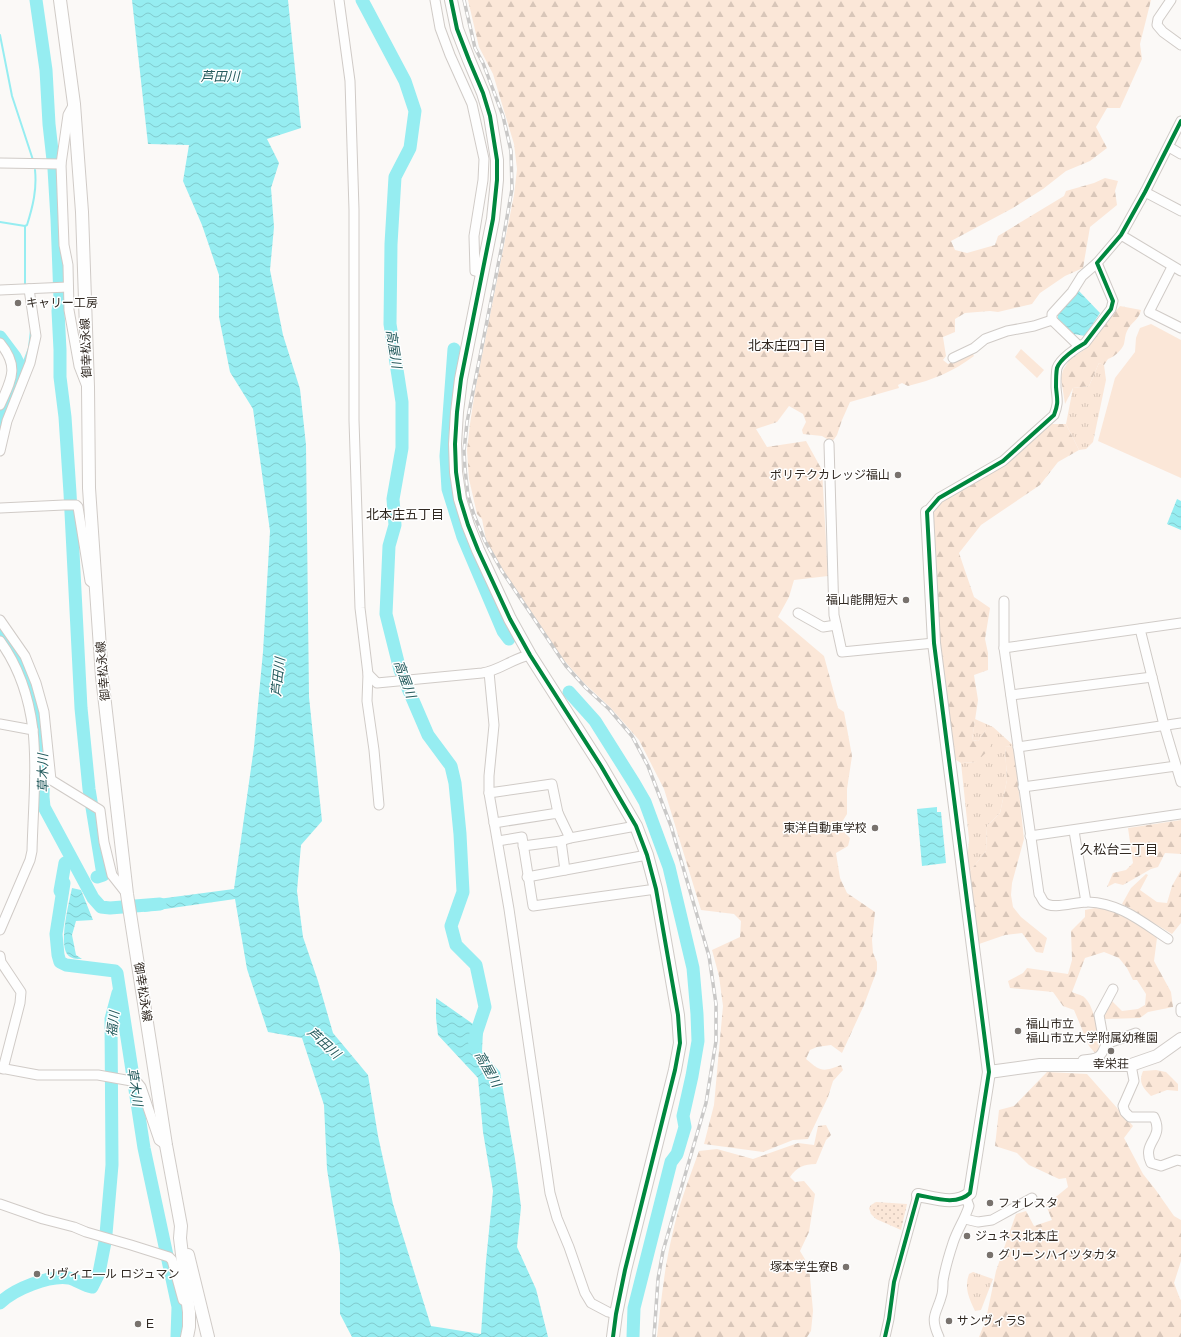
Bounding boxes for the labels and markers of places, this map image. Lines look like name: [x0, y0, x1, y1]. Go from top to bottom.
place label: キャリー工房: [26, 296, 98, 310]
marker: キャリー工房: [13, 298, 23, 308]
place label: ポリテクカレッジ福山: [770, 468, 890, 482]
marker: ポリテクカレッジ福山: [893, 470, 903, 480]
place label: 福山能開短大: [826, 593, 898, 607]
marker: 福山能開短大: [901, 595, 911, 605]
place label: 東洋自動車学校: [783, 821, 867, 835]
marker: 東洋自動車学校: [870, 823, 880, 833]
place label: 福山市立 福山市立大学附属幼稚園: [1026, 1017, 1158, 1045]
marker: 福山市立 福山市立大学附属幼稚園: [1013, 1026, 1023, 1036]
marker: 幸栄荘: [1106, 1046, 1116, 1056]
place label: 幸栄荘: [1093, 1057, 1129, 1071]
place label: フォレスタ: [998, 1196, 1058, 1210]
marker: フォレスタ: [985, 1198, 995, 1208]
place label: ジュネス北本庄: [975, 1229, 1058, 1243]
marker: ジュネス北本庄: [962, 1231, 972, 1241]
place label: グリーンハイツタカタ: [998, 1248, 1117, 1262]
marker: グリーンハイツタカタ: [985, 1250, 995, 1260]
place label: 塚本学生寮B: [770, 1260, 838, 1274]
marker: 塚本学生寮B: [841, 1262, 851, 1272]
place label: リヴィエ―ル ロジュマン: [45, 1267, 180, 1281]
marker: リヴィエ―ル ロジュマン: [32, 1269, 42, 1279]
place label: サンヴィラS: [957, 1314, 1025, 1328]
marker: サンヴィラS: [944, 1316, 954, 1326]
place label: E: [146, 1317, 154, 1331]
marker: E: [133, 1319, 143, 1329]

